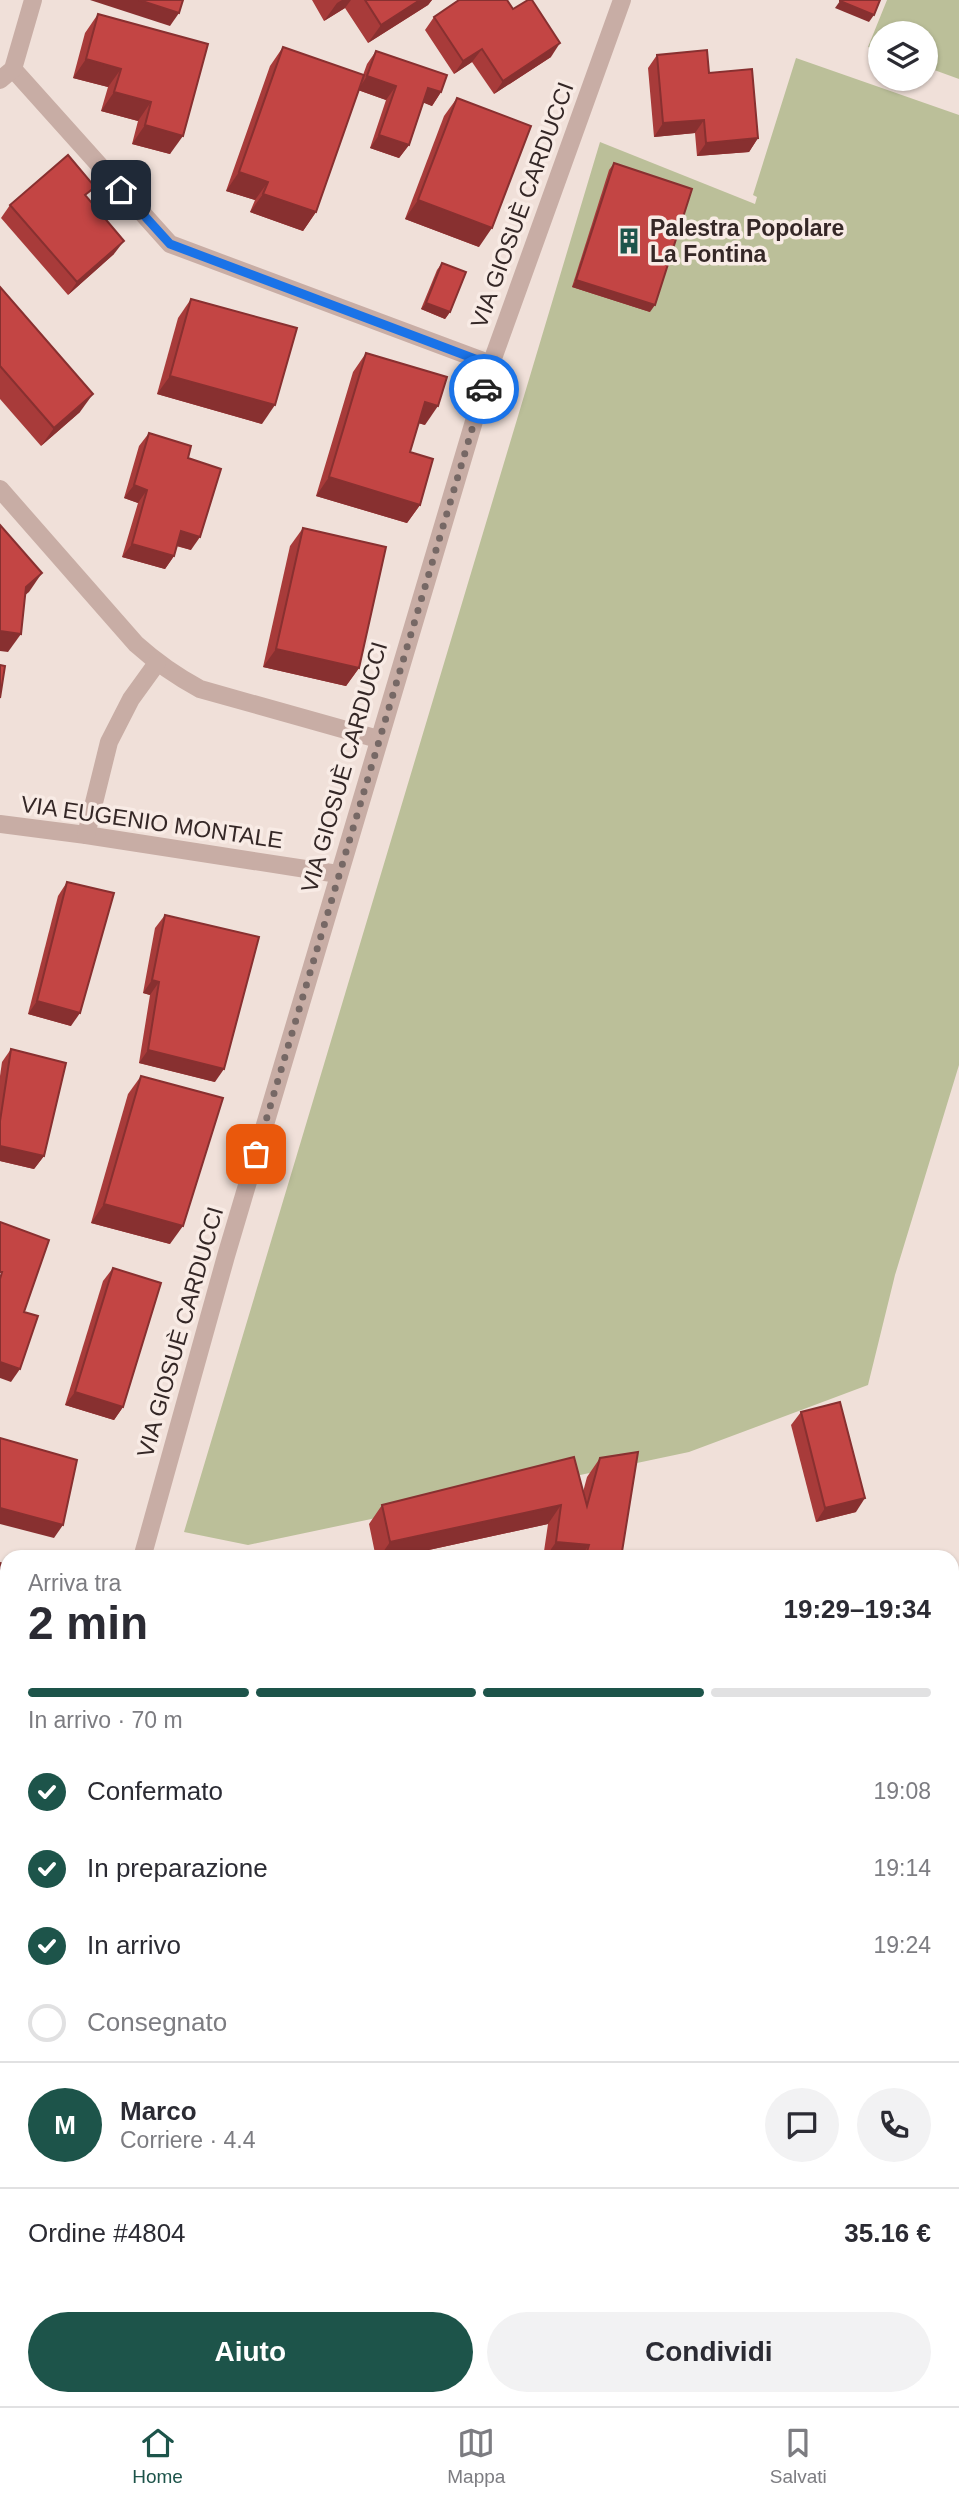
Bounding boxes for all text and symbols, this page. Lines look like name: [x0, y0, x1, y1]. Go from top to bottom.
map controls: [868, 21, 938, 91]
button: layers: [868, 21, 938, 91]
street label: VIA GIOSUÈ CARDUCCI: [465, 79, 579, 331]
pin: [91, 160, 151, 220]
icon: home: [102, 171, 140, 209]
place label: Palestra Popolare La Fontina: [650, 215, 844, 267]
building icon: Palestra Popolare La Fontina: [614, 226, 644, 256]
courier: [449, 354, 519, 424]
icon: car: [465, 370, 503, 408]
street label: VIA GIOSUÈ CARDUCCI: [296, 639, 392, 895]
street label: VIA EUGENIO MONTALE: [19, 791, 285, 853]
pin: [226, 1124, 286, 1184]
icon: bag: [237, 1135, 275, 1173]
street label: VIA GIOSUÈ CARDUCCI: [132, 1204, 228, 1460]
text: Arriva tra: [28, 1570, 121, 1596]
text: 19:29–19:34: [784, 1594, 931, 1624]
text: 2 min: [28, 1597, 148, 1649]
text: In arrivo · 70 m: [28, 1707, 183, 1733]
icon: check: [28, 1773, 66, 1811]
text: Confermato: [87, 1776, 223, 1806]
text: 19:08: [873, 1778, 931, 1804]
icon: check: [28, 1850, 66, 1888]
text: In preparazione: [87, 1853, 268, 1883]
text: 19:14: [873, 1855, 931, 1881]
icon: check: [28, 1927, 66, 1965]
text: In arrivo: [87, 1930, 181, 1960]
text: 19:24: [873, 1932, 931, 1958]
text: Consegnato: [87, 2007, 227, 2037]
button: chat: [765, 2088, 839, 2162]
button: phone: [857, 2088, 931, 2162]
text: Marco: [120, 2096, 197, 2126]
text: M: [54, 2110, 76, 2140]
text: Corriere · 4.4: [120, 2127, 255, 2153]
text: Ordine #4804: [28, 2218, 186, 2248]
text: 35.16 €: [844, 2218, 931, 2248]
button: Aiuto: [28, 2312, 473, 2392]
button: Condividi: [487, 2312, 931, 2392]
tab: Home: [132, 2424, 183, 2488]
tab: Mappa: [447, 2424, 505, 2488]
tab: Salvati: [770, 2424, 827, 2488]

